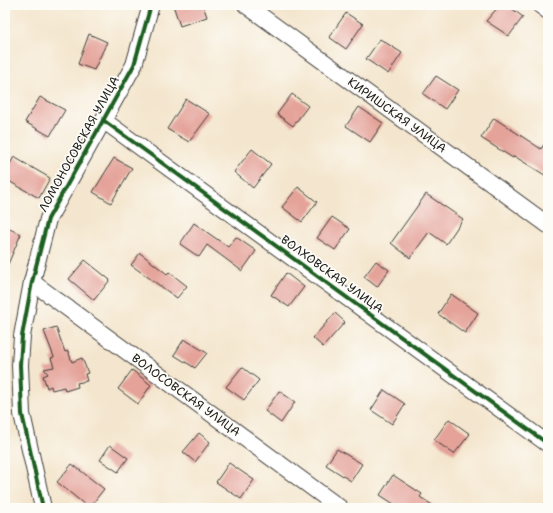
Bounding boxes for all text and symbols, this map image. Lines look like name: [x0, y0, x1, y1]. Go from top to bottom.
street label: ЛОМОНОСОВСКАЯ УЛИЦА: [35, 73, 123, 215]
street label: КИРИШСКАЯ УЛИЦА: [344, 74, 450, 156]
street label: ВОЛХОВСКАЯ УЛИЦА: [278, 232, 386, 317]
street label: ВОЛОСОВСКАЯ УЛИЦА: [128, 350, 244, 440]

